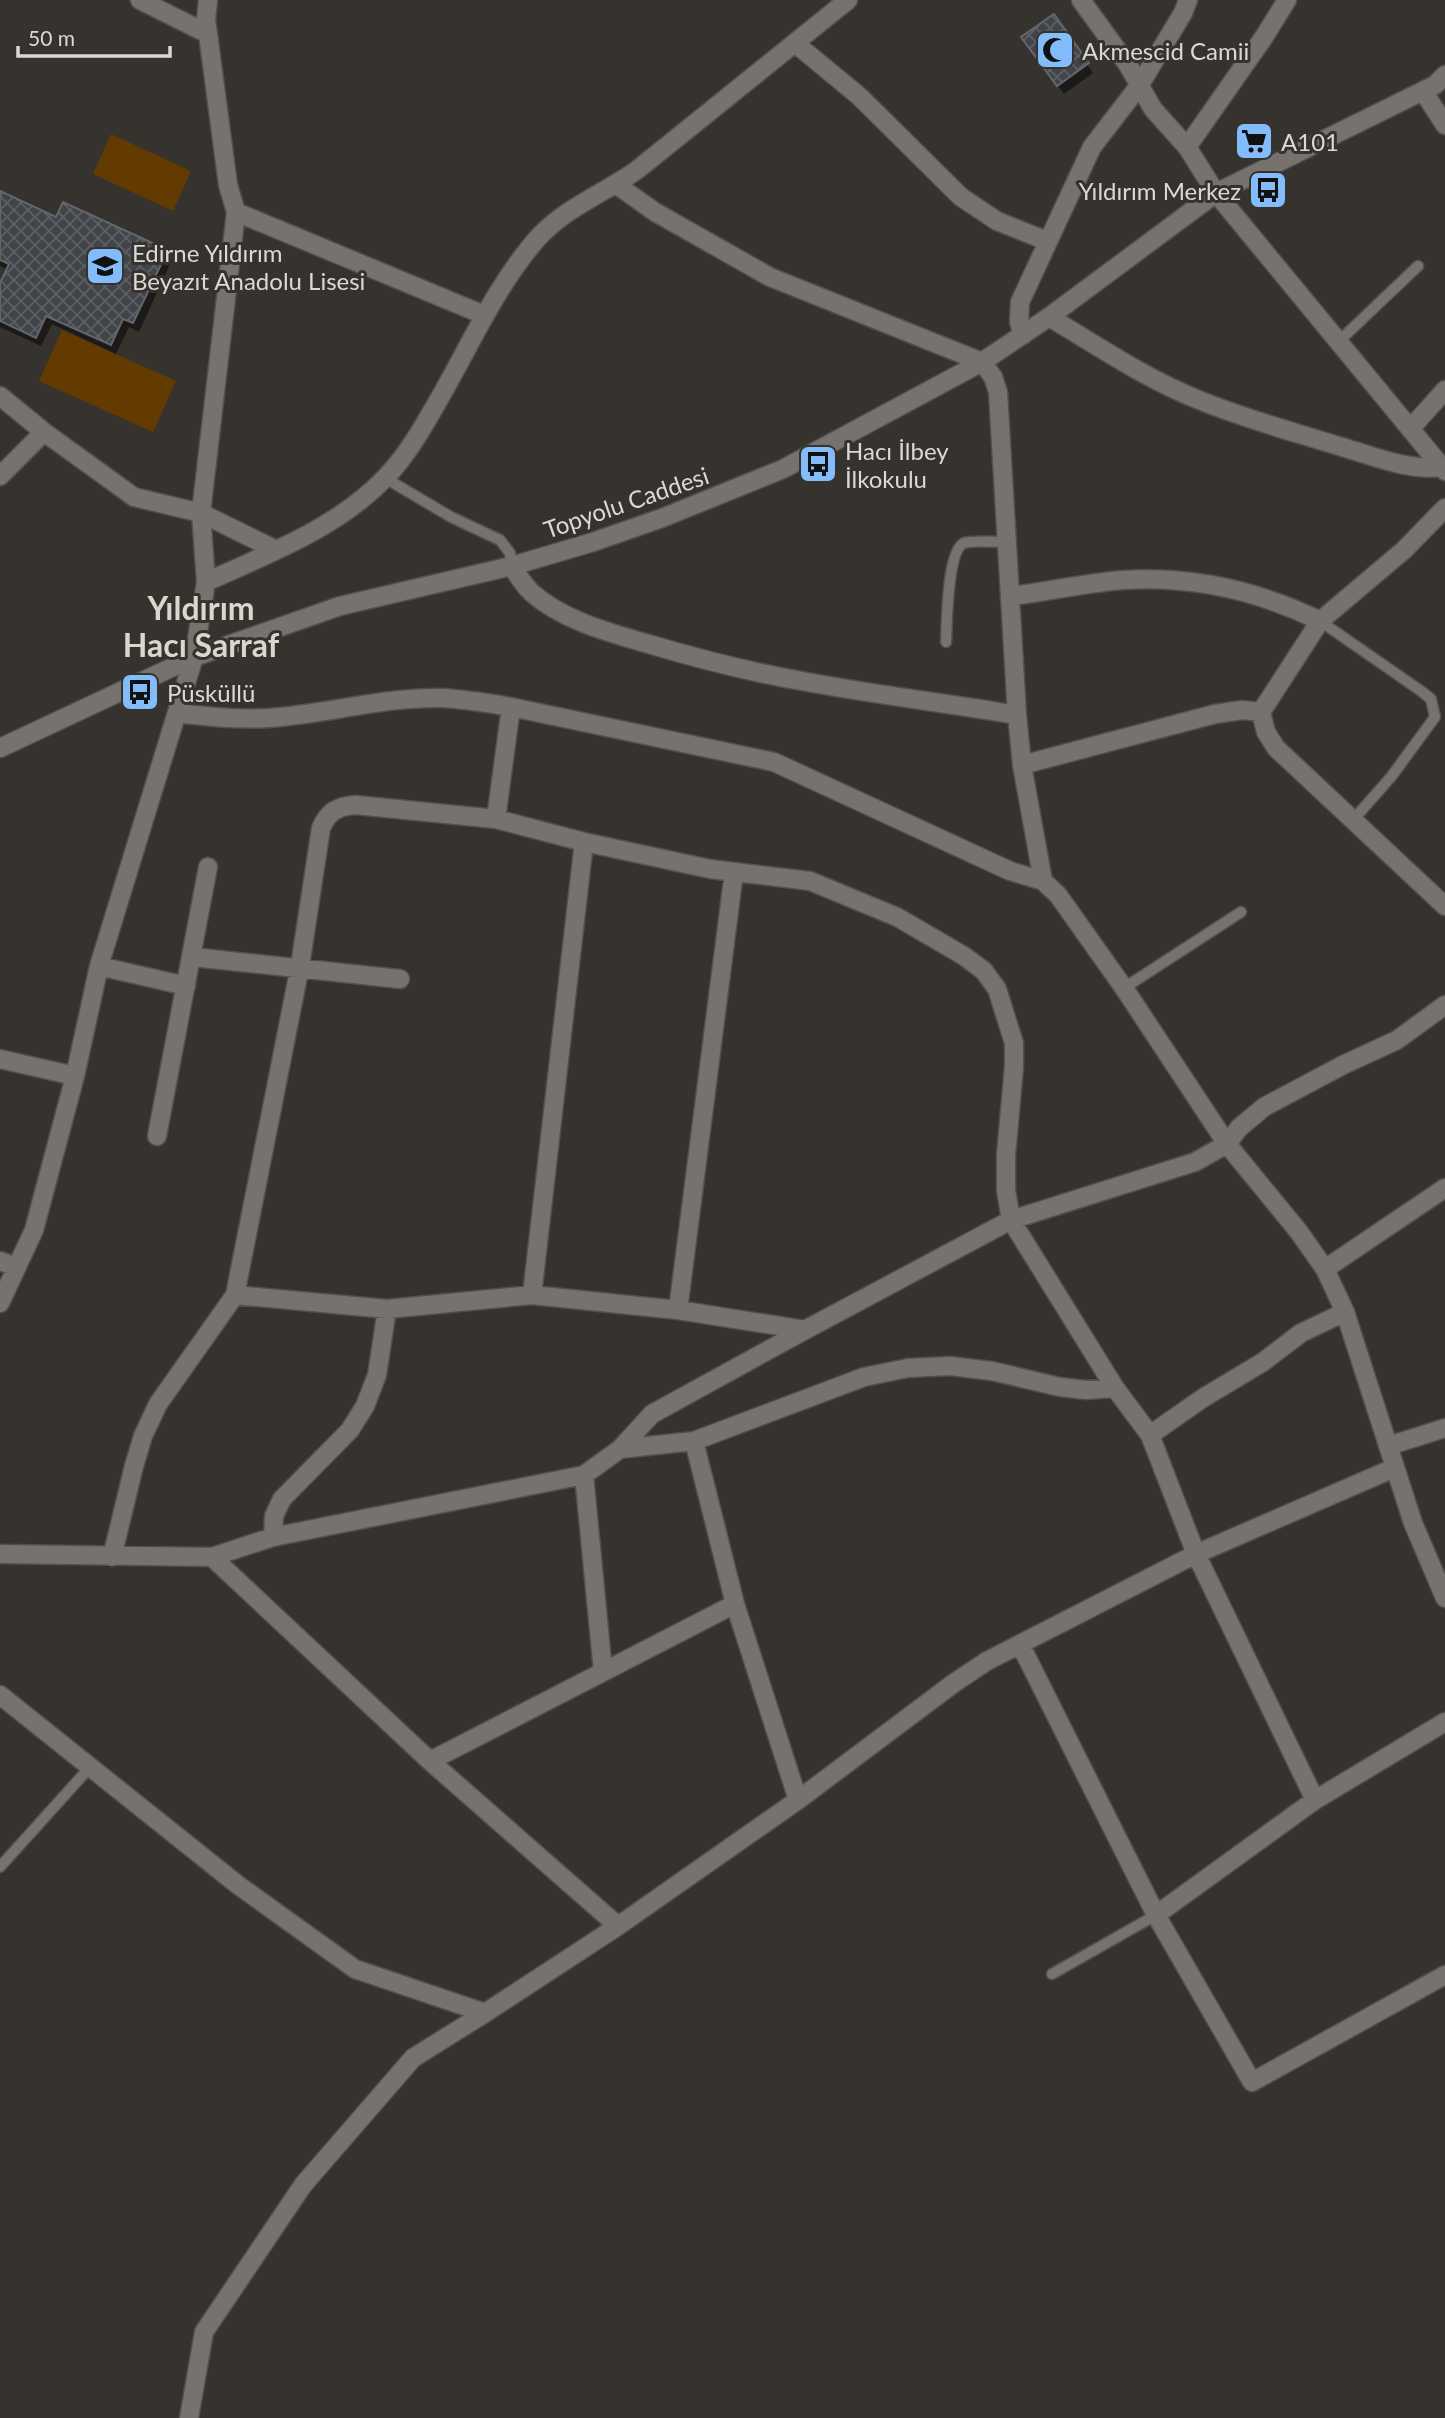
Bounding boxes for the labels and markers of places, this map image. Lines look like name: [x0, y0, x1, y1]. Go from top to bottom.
mosque icon: Akmescid Camii: [1034, 29, 1076, 71]
place label: Akmescid Camii: [1082, 36, 1249, 65]
supermarket icon: A101: [1233, 120, 1275, 162]
place label: A101: [1281, 127, 1339, 156]
bus stop icon: Yıldırım Merkez: [1247, 169, 1289, 211]
place label: Yıldırım Merkez: [1079, 176, 1241, 205]
place label: Edirne Yıldırım Beyazıt Anadolu Lisesi: [132, 238, 365, 295]
school or university icon: Edirne Yıldırım Beyazıt Anadolu Lisesi: [84, 245, 126, 287]
place label: Hacı İlbey İlkokulu: [845, 436, 949, 493]
bus stop icon: Hacı İlbey İlkokulu: [797, 443, 839, 485]
bus stop icon: Püsküllü: [119, 671, 161, 713]
place label: Püsküllü: [167, 678, 255, 707]

